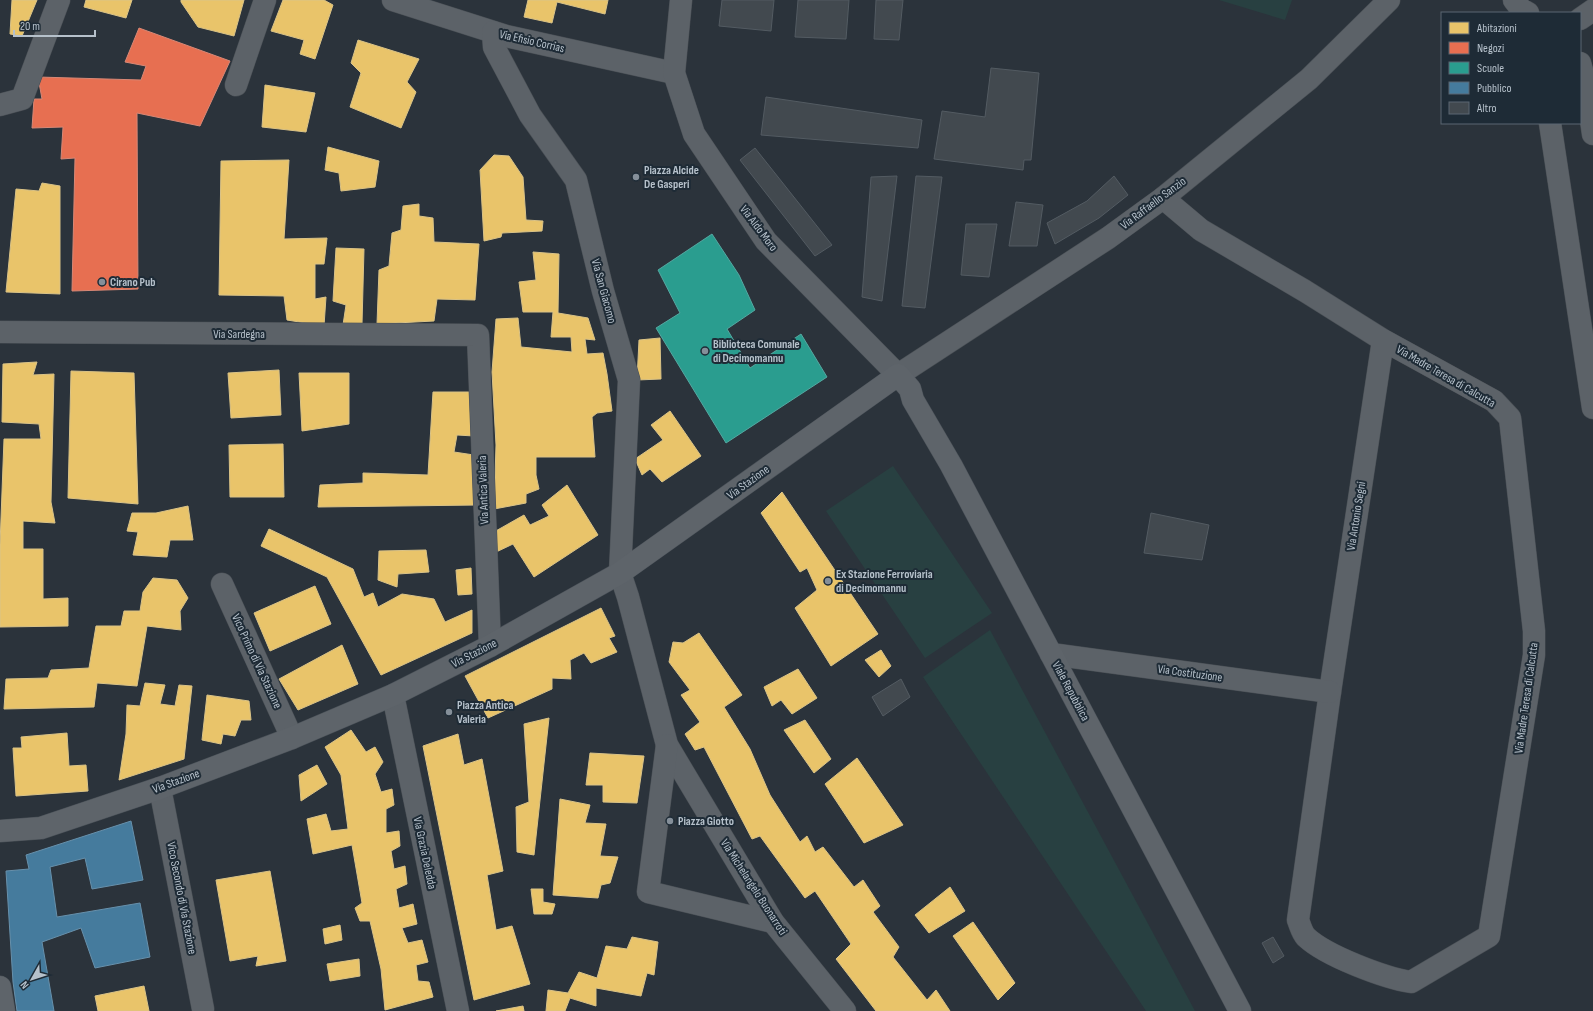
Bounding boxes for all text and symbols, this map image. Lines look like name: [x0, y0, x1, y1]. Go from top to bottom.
scale bar: [14, 12, 95, 38]
legend: [1441, 12, 1581, 124]
text: 20 m: [20, 19, 40, 34]
text: Abitazioni: [1476, 21, 1517, 36]
street label: Via Efisio Corrias: [498, 27, 566, 56]
text: Negozi: [1477, 41, 1504, 56]
text: Scuole: [1477, 61, 1504, 76]
text: Pubblico: [1477, 81, 1512, 96]
text: Altro: [1476, 101, 1496, 116]
place label: Piazza Alcide De Gasperi: [644, 163, 699, 192]
marker: Piazza Alcide De Gasperi: [631, 172, 641, 182]
street label: Via Raffaello Sanzio: [1118, 174, 1189, 233]
street label: Via Aldo Moro: [736, 202, 781, 254]
street label: Via San Giacomo: [588, 257, 619, 325]
place label: Cirano Pub: [110, 275, 155, 290]
marker: Cirano Pub: [97, 277, 107, 287]
street label: Via Sardegna: [213, 327, 265, 342]
place label: Biblioteca Comunale di Decimomannu: [713, 337, 800, 366]
street label: Via Madre Teresa di Calcutta: [1394, 342, 1498, 411]
marker: Biblioteca Comunale di Decimomannu: [700, 346, 710, 356]
street label: Via Antica Valeria: [475, 455, 492, 525]
street label: Via Stazione: [724, 462, 773, 503]
street label: Via Antonio Segni: [1344, 480, 1369, 552]
place label: Ex Stazione Ferroviaria di Decimomannu: [836, 567, 933, 596]
marker: Ex Stazione Ferroviaria di Decimomannu: [823, 576, 833, 586]
street label: Vico Primo di Via Stazione: [228, 611, 285, 711]
street label: Via Stazione: [449, 636, 500, 671]
street label: Via Madre Teresa di Calcutta: [1511, 641, 1542, 755]
street label: Viale Repubblica: [1049, 659, 1093, 724]
street label: Via Costituzione: [1157, 662, 1223, 685]
place label: Piazza Antica Valeria: [457, 698, 513, 727]
marker: Piazza Antica Valeria: [444, 707, 454, 717]
street label: Via Stazione: [151, 766, 202, 797]
place label: Piazza Giotto: [678, 814, 734, 829]
street label: Via Grazia Deledda: [410, 816, 440, 891]
marker: Piazza Giotto: [665, 816, 675, 826]
street label: Via Michelangelo Buonarroti: [717, 836, 790, 938]
street label: Vico Secondo di Via Stazione: [163, 841, 200, 956]
north arrow: [12, 959, 52, 999]
text: N: [18, 979, 32, 991]

